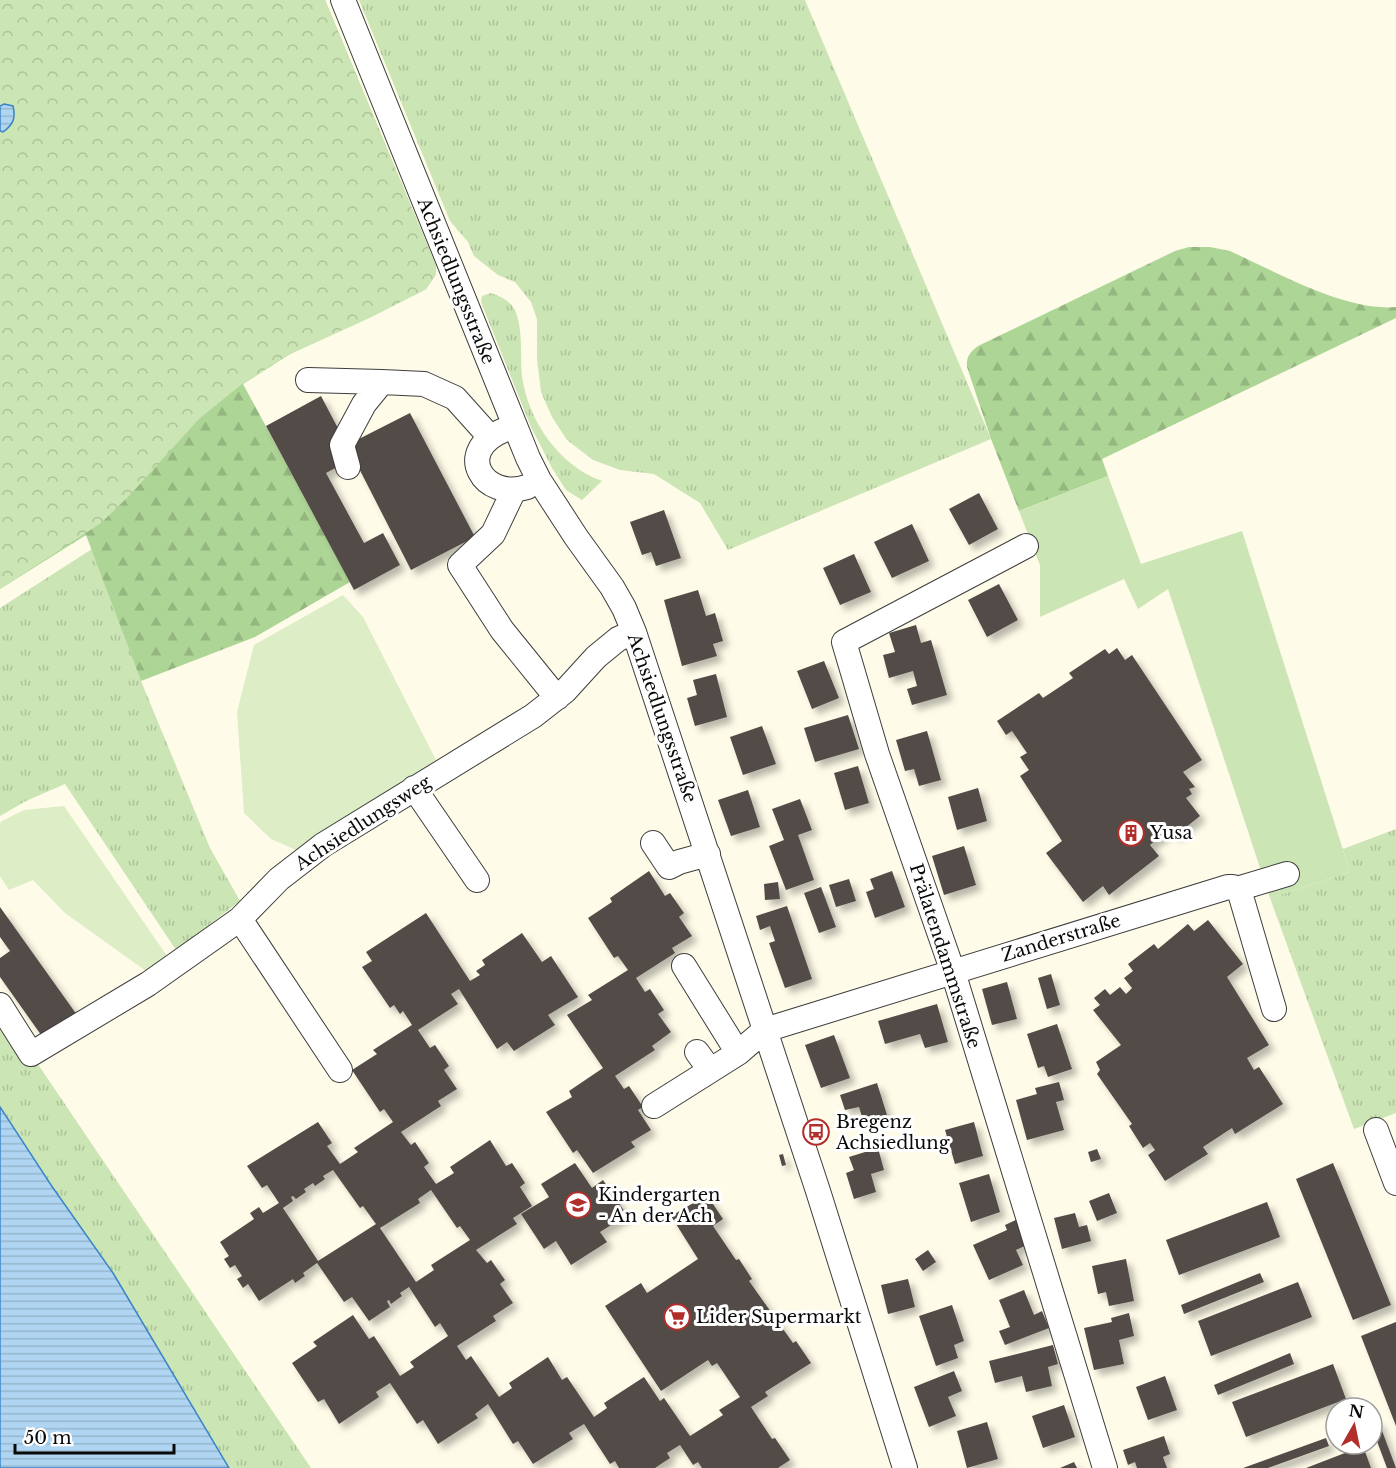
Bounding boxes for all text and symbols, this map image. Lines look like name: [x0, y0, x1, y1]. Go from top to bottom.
street label: Achsiedlungsstraße: [412, 194, 500, 368]
street label: Achsiedlungsstraße: [622, 629, 701, 806]
street label: Achsiedlungsweg: [290, 771, 435, 876]
building icon: Yusa: [1116, 818, 1146, 848]
place label: Yusa: [1149, 822, 1192, 844]
street label: Prälatendammstraße: [905, 861, 985, 1051]
street label: Zanderstraße: [999, 909, 1123, 967]
place label: Bregenz Achsiedlung: [835, 1111, 950, 1154]
bus stop icon: Bregenz Achsiedlung: [801, 1117, 831, 1147]
place label: Kindergarten - An der Ach: [598, 1184, 720, 1227]
school or university icon: Kindergarten - An der Ach: [563, 1190, 593, 1220]
supermarket icon: Lider Supermarkt: [662, 1302, 692, 1332]
place label: Lider Supermarkt: [696, 1306, 862, 1328]
north arrow: [1324, 1396, 1384, 1456]
text: N: [1347, 1400, 1365, 1422]
scale bar: [15, 1417, 174, 1455]
text: 50 m: [24, 1427, 72, 1449]

